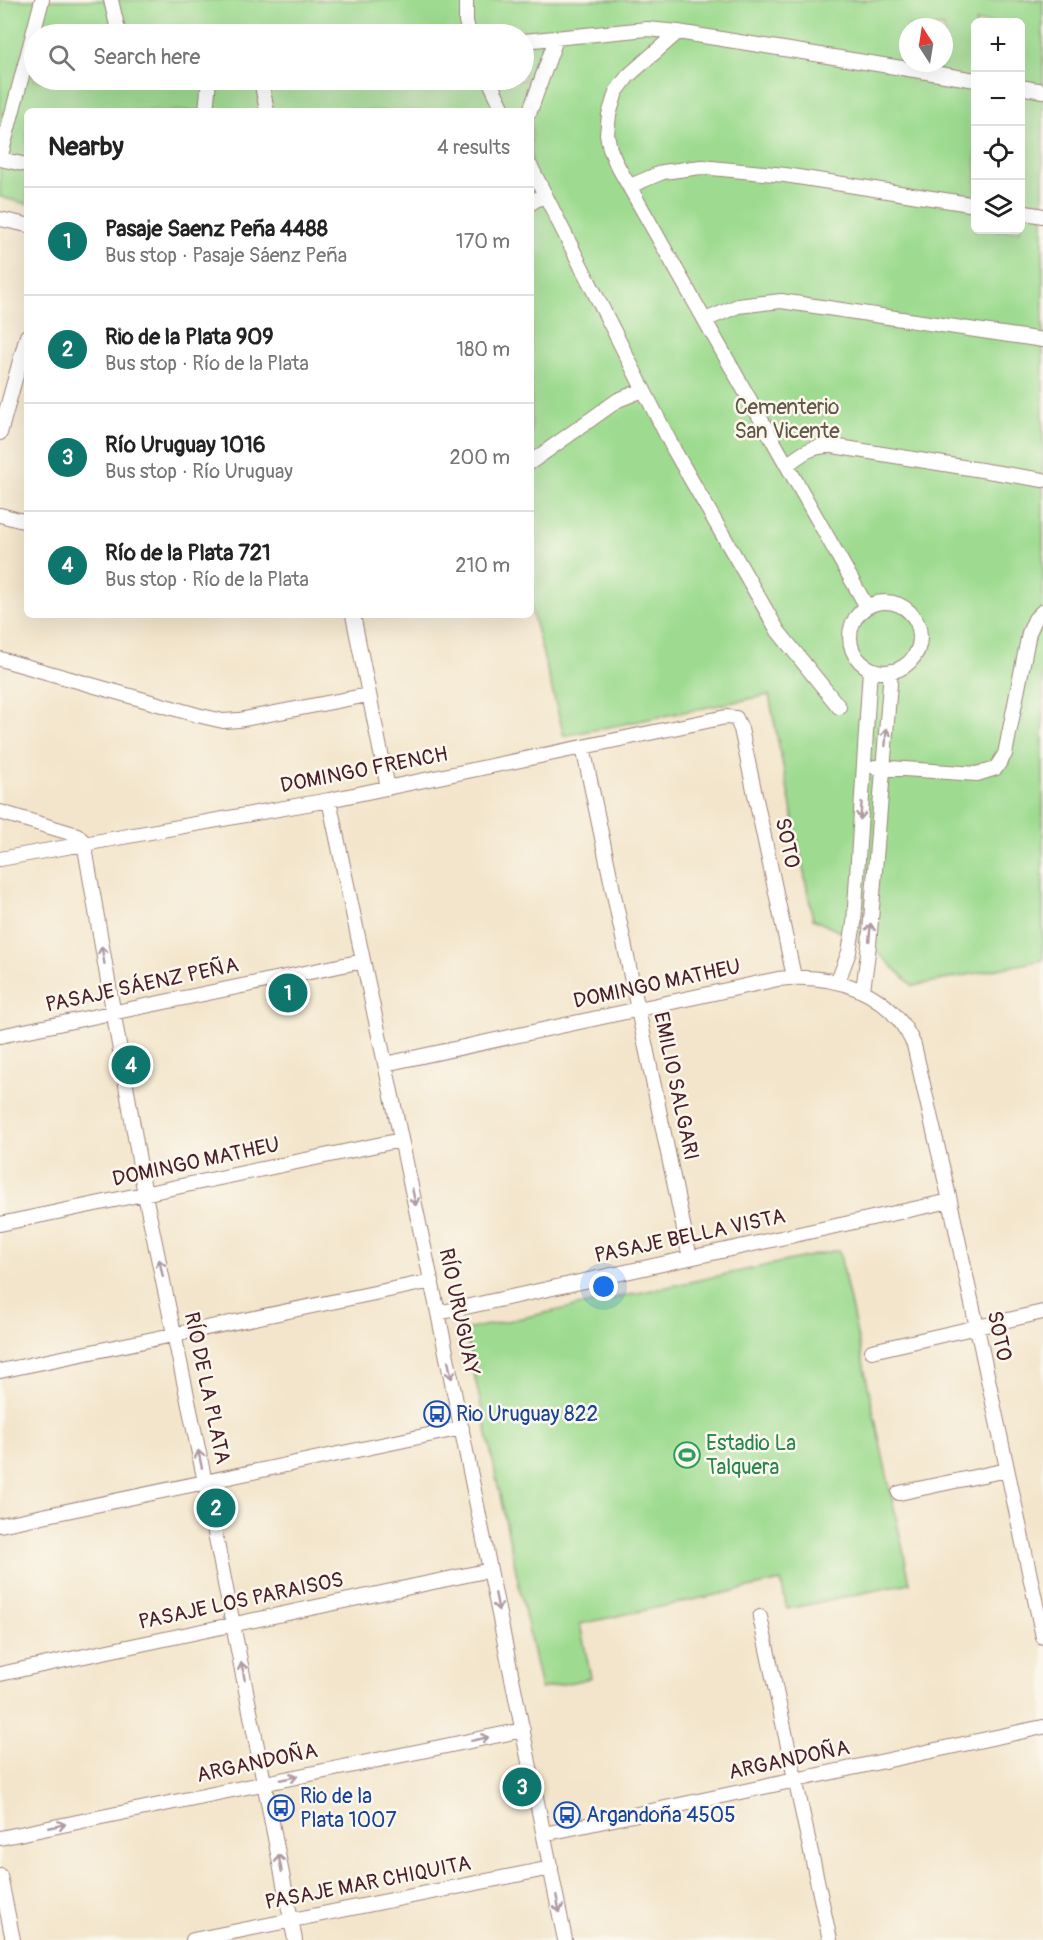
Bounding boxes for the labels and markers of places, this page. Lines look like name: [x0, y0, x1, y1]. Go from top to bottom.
pin: 1: [268, 970, 308, 1016]
pin: 4: [112, 1042, 150, 1088]
bus stop icon: Rio Uruguay 822: [422, 1399, 452, 1429]
place label: Rio Uruguay 822: [456, 1401, 598, 1428]
place label: Estadio La Talquera: [706, 1430, 796, 1481]
sports icon: Estadio La Talquera: [672, 1440, 702, 1470]
pin: 2: [196, 1486, 236, 1530]
pin: 3: [502, 1764, 542, 1810]
place label: Rio de la Plata 1007: [300, 1783, 397, 1834]
bus stop icon: Rio de la Plata 1007: [266, 1793, 296, 1823]
bus stop icon: Argandoña 4505: [552, 1800, 582, 1830]
place label: Argandoña 4505: [586, 1802, 736, 1829]

